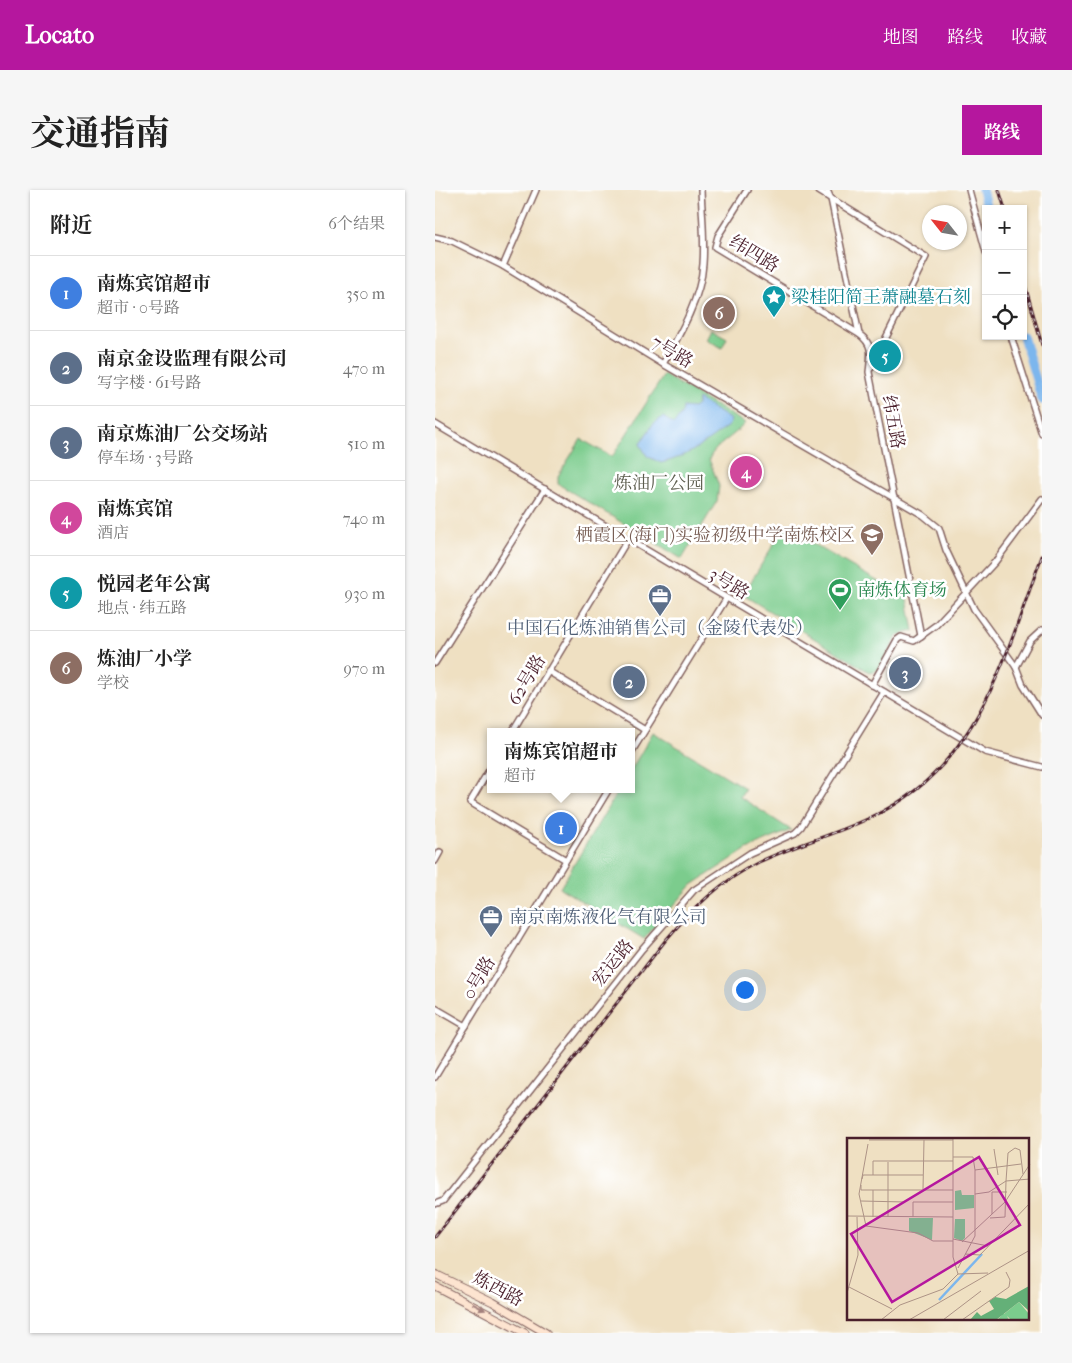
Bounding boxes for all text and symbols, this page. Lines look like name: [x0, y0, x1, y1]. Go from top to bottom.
text: Locato: [25, 21, 94, 49]
text: 地图: [883, 27, 919, 48]
text: 路线: [947, 27, 983, 48]
text: 收藏: [1011, 27, 1047, 48]
button: 路线: [962, 105, 1042, 155]
text: 交通指南: [30, 113, 170, 154]
north arrow: [922, 205, 967, 250]
map controls: [982, 205, 1027, 340]
button: +: [982, 205, 1027, 250]
text: 附近: [50, 213, 92, 237]
text: 6个结果: [328, 214, 385, 233]
street label: 纬四路: [725, 231, 783, 277]
button: −: [982, 250, 1027, 295]
text: 南炼宾馆超市: [97, 273, 211, 295]
text: 1: [63, 284, 69, 303]
text: 350 m: [346, 284, 385, 303]
place icon: 梁桂阳简王萧融墓石刻: [761, 284, 787, 318]
place label: 梁桂阳简王萧融墓石刻: [791, 287, 971, 308]
pin: 6: [703, 294, 735, 332]
button: locate: [982, 295, 1027, 340]
text: 超市 · 0号路: [97, 298, 180, 317]
street label: 7号路: [647, 331, 697, 373]
pin: 5: [869, 337, 901, 375]
text: 南京金设监理有限公司: [97, 348, 287, 370]
text: 2: [62, 359, 70, 378]
text: 470 m: [343, 359, 385, 378]
text: 写字楼 · 61号路: [97, 373, 201, 392]
street label: 纬五路: [878, 393, 908, 451]
text: 南京炼油厂公交场站: [97, 423, 268, 445]
text: 3: [63, 434, 69, 453]
text: 510 m: [347, 434, 385, 453]
text: 停车场 · 3号路: [97, 448, 194, 467]
pin: 4: [730, 453, 762, 491]
park label: 炼油厂公园: [614, 473, 704, 494]
text: 南炼宾馆: [97, 498, 173, 520]
text: 4: [61, 509, 71, 528]
text: 740 m: [343, 509, 385, 528]
school or university icon: 栖霞区(海门)实验初级中学南炼校区: [859, 522, 885, 556]
text: 酒店: [97, 523, 129, 542]
place label: 栖霞区(海门)实验初级中学南炼校区: [575, 525, 855, 546]
street label: 3号路: [705, 564, 753, 604]
text: 悦园老年公寓: [97, 573, 211, 595]
sports icon: 南炼体育场: [827, 577, 853, 611]
place label: 南炼体育场: [857, 580, 947, 601]
office icon: 中国石化炼油销售公司（金陵代表处）: [647, 583, 673, 617]
text: 5: [63, 584, 69, 603]
text: 930 m: [344, 584, 385, 603]
text: 地点 · 纬五路: [97, 598, 187, 617]
place label: 中国石化炼油销售公司（金陵代表处）: [507, 618, 813, 639]
text: 炼油厂小学: [97, 648, 192, 670]
street label: 62号路: [504, 651, 550, 709]
pin: 3: [889, 654, 921, 692]
text: 6: [62, 659, 70, 678]
text: 970 m: [343, 659, 385, 678]
pin: 2: [613, 663, 645, 701]
text: 学校: [97, 673, 129, 692]
popup: [487, 728, 635, 793]
text: 南炼宾馆超市: [504, 741, 618, 763]
text: 超市: [504, 766, 536, 785]
pin: 1: [545, 809, 577, 847]
office icon: 南京南炼液化气有限公司: [478, 904, 504, 938]
place label: 南京南炼液化气有限公司: [509, 907, 707, 928]
street label: 宏运路: [588, 935, 638, 991]
street label: 0号路: [458, 953, 500, 1003]
your location: [732, 977, 758, 1003]
inset map: [847, 1138, 1029, 1320]
street label: 炼西路: [469, 1267, 527, 1311]
one-way arrow: [472, 1303, 486, 1311]

